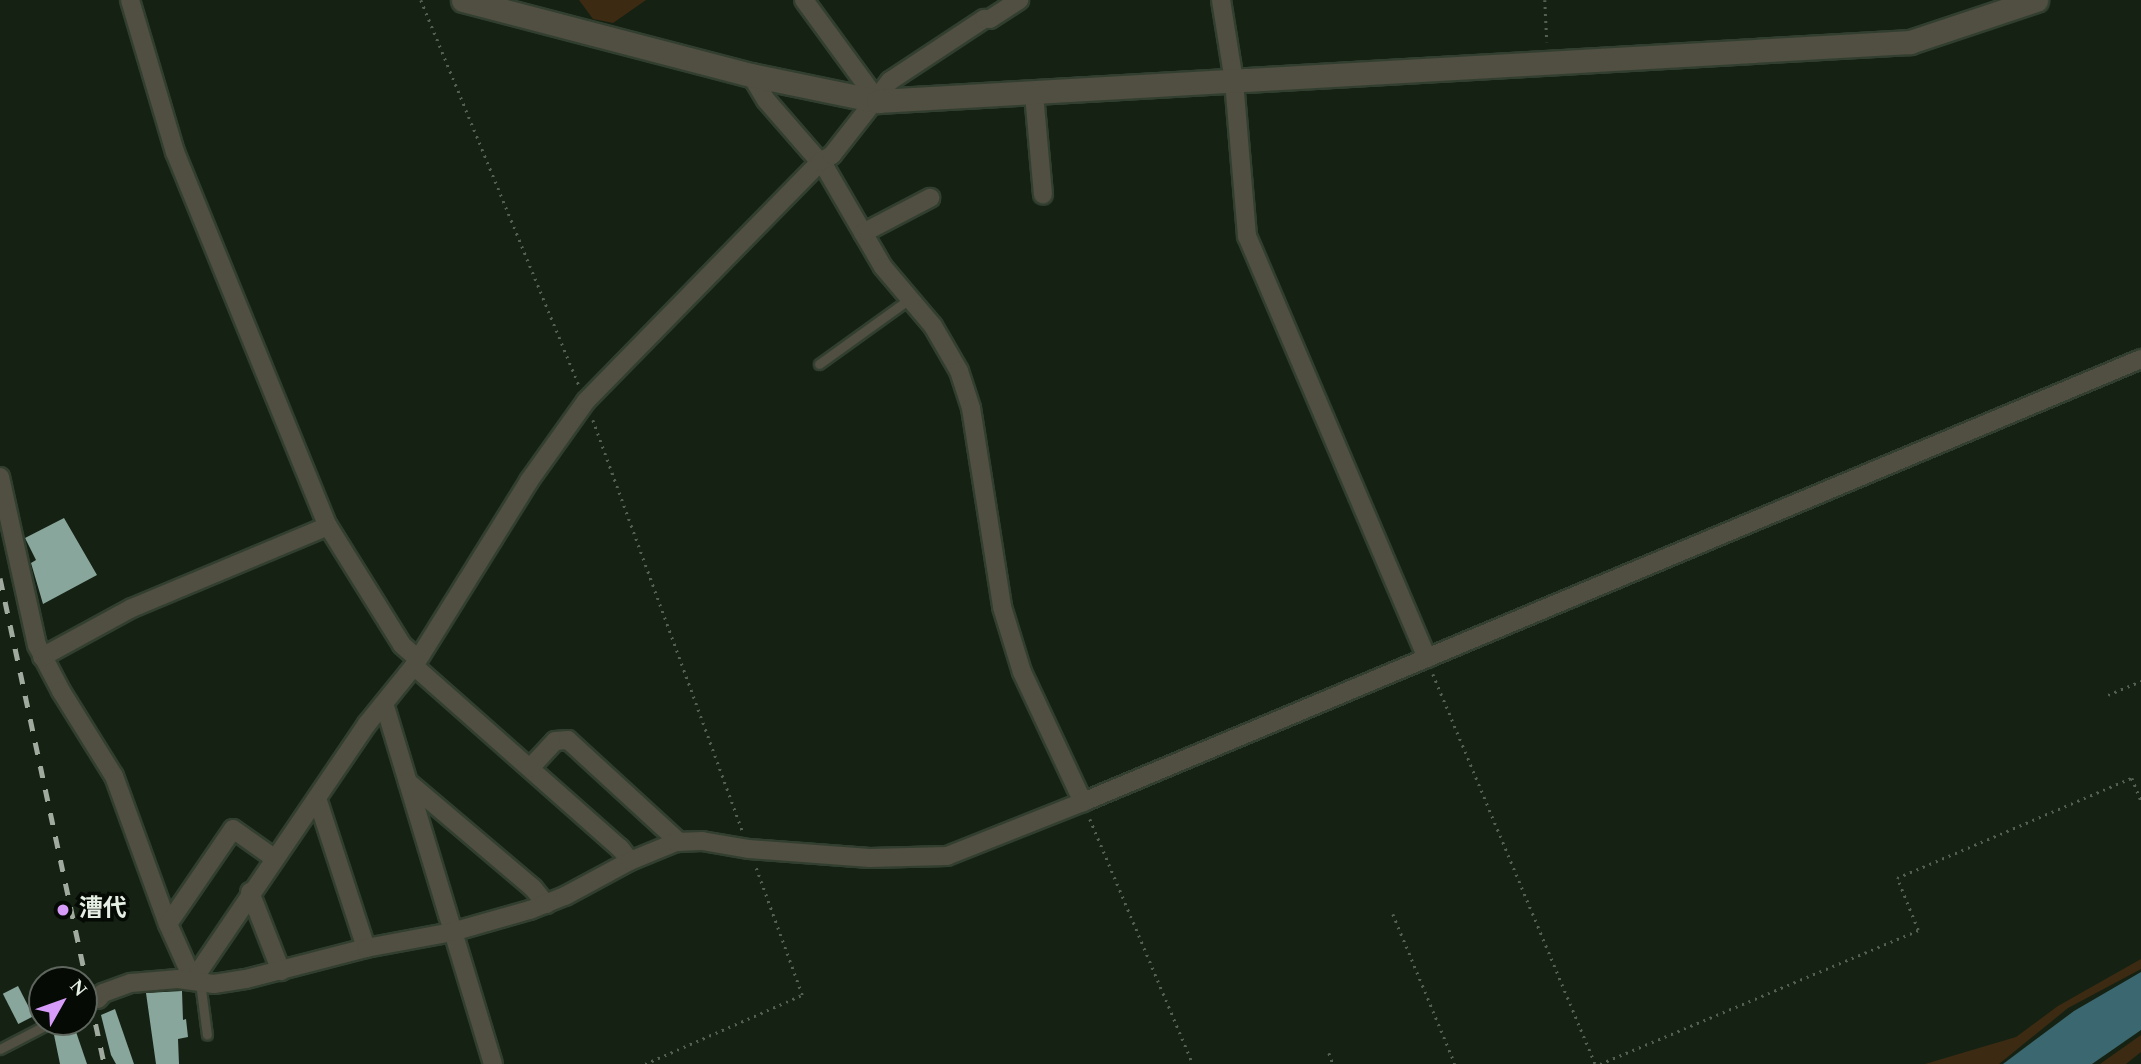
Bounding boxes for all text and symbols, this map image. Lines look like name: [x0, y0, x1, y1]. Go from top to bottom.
place label: 漕代: [79, 896, 127, 924]
marker: 漕代: [53, 900, 73, 920]
north arrow: [28, 966, 98, 1036]
text: N: [62, 973, 94, 1004]

